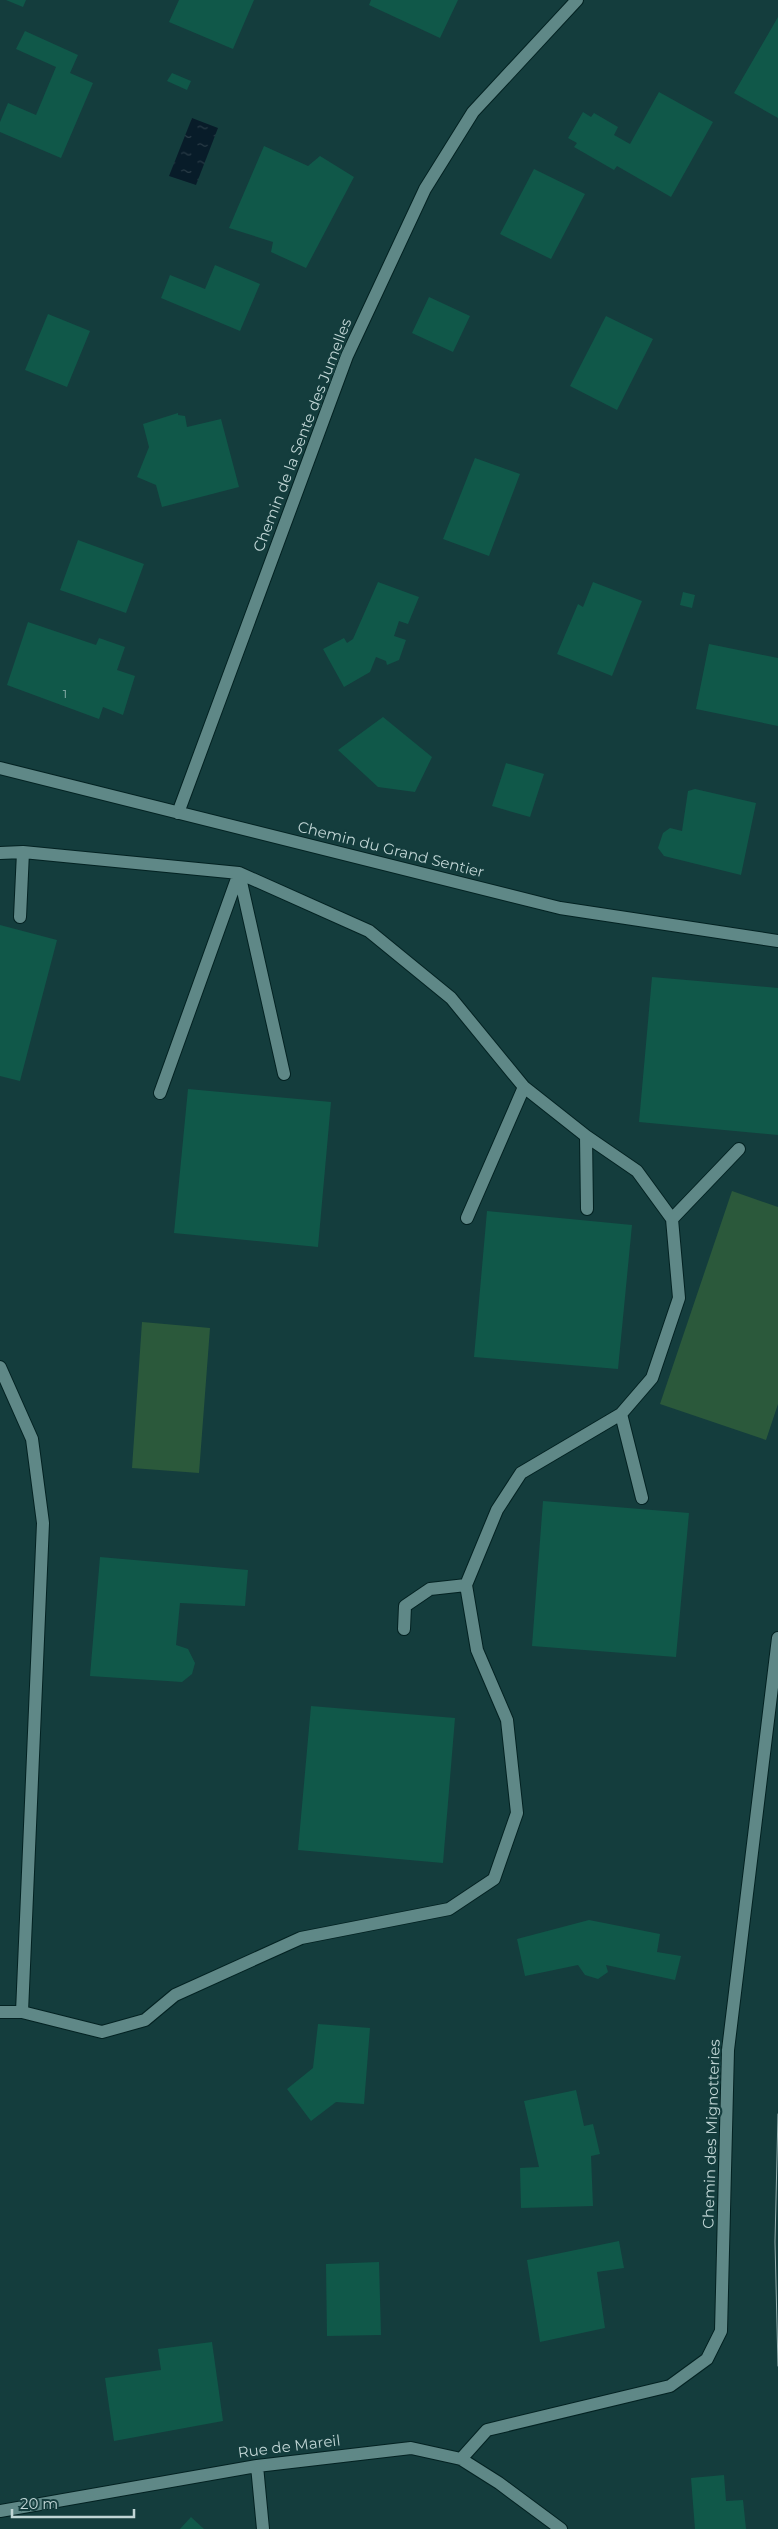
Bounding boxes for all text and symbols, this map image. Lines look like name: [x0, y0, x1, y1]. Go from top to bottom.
street label: Chemin de la Sente des Jumelles: [249, 316, 355, 554]
house number: 1: [63, 686, 67, 701]
street label: Chemin du Grand Sentier: [296, 817, 486, 881]
street label: Chemin des Mignotteries: [698, 2039, 724, 2229]
street label: Rue de Mareil: [237, 2430, 341, 2462]
scale bar: [12, 2486, 135, 2518]
text: 20 m: [20, 2494, 58, 2513]

